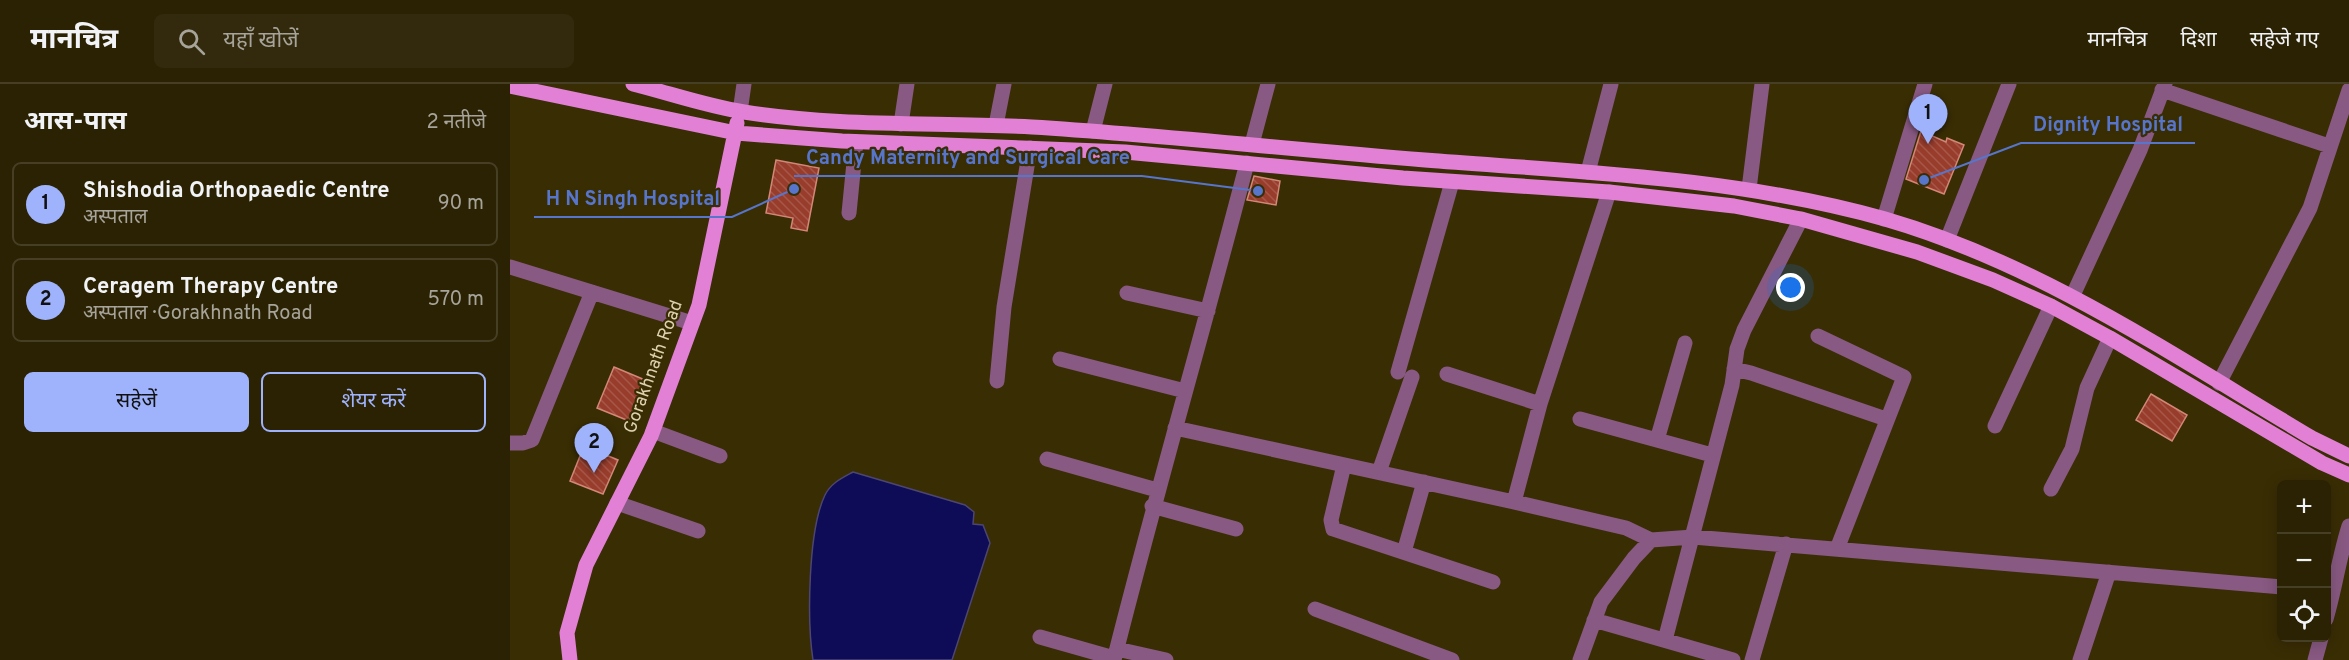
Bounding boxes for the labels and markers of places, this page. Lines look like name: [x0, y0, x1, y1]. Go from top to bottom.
pin: 1: [1908, 94, 1948, 144]
callout: Dignity Hospital: [2021, 105, 2195, 143]
callout: Candy Maternity and Surgical Care: [794, 138, 1142, 176]
callout: H N Singh Hospital: [534, 179, 732, 217]
pin: 2: [574, 424, 614, 473]

